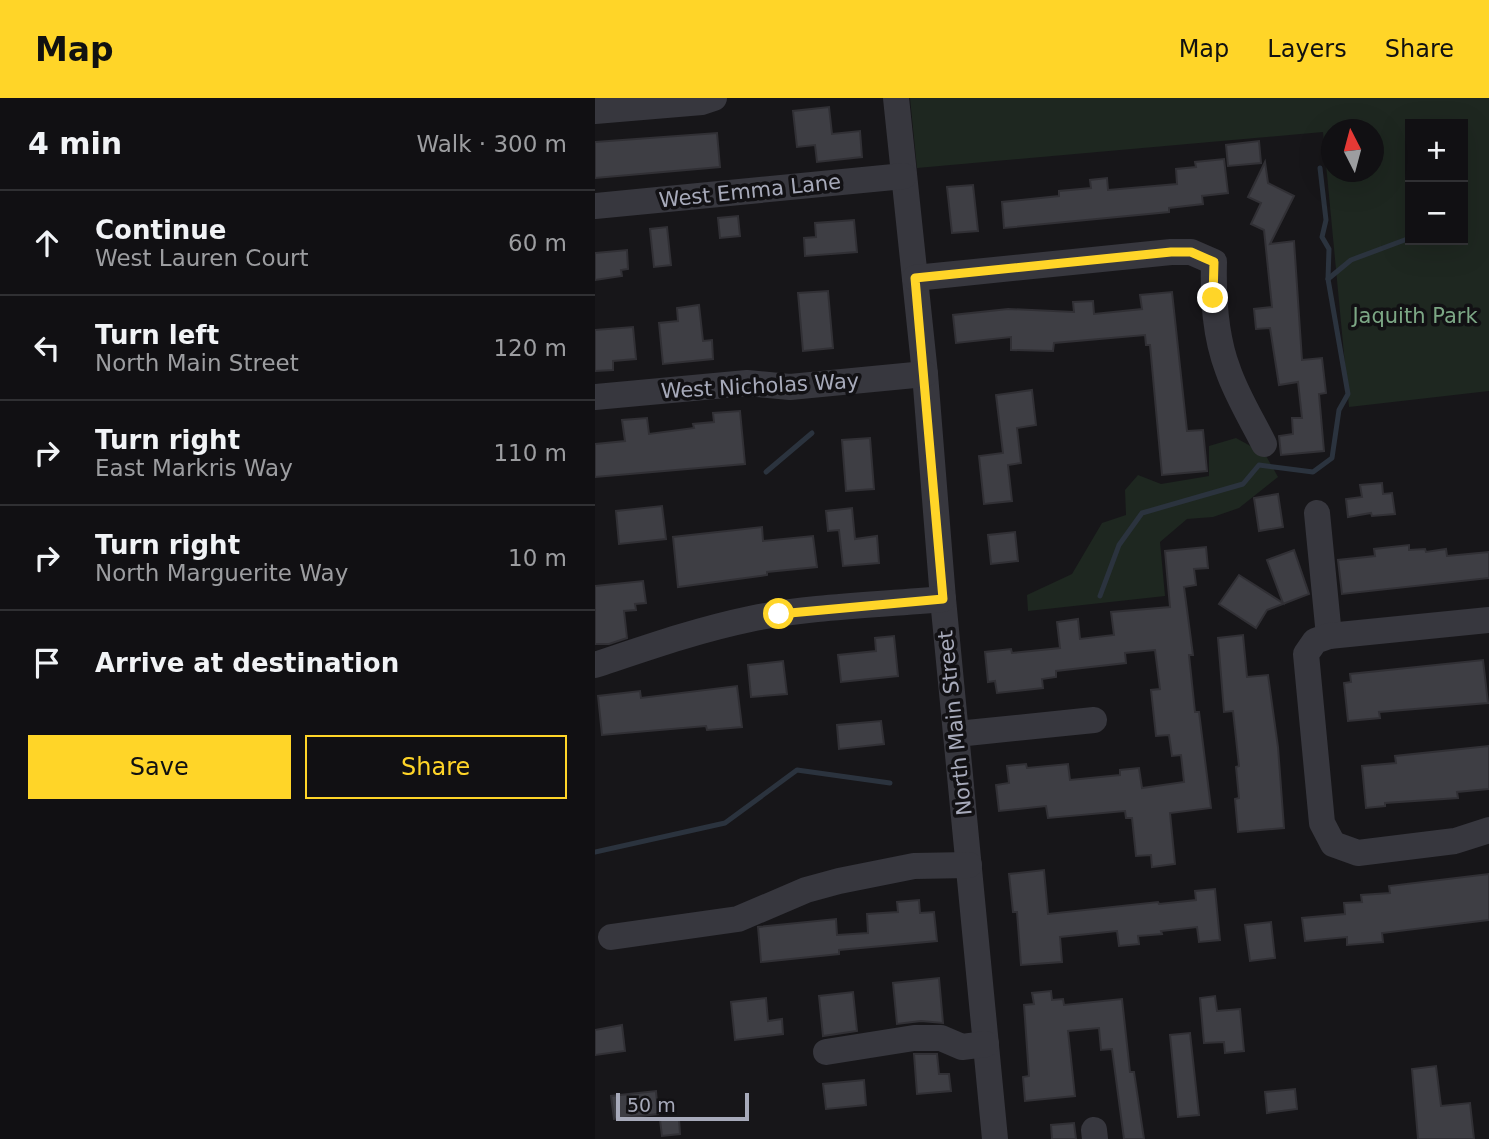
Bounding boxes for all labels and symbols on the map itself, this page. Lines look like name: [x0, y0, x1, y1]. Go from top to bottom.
north arrow: [1321, 119, 1384, 182]
street label: West Emma Lane: [658, 170, 842, 212]
route end: [1197, 282, 1228, 313]
park label: Jaquith Park: [1350, 304, 1478, 328]
street label: West Nicholas Way: [660, 369, 860, 403]
route start: [763, 598, 794, 629]
street label: North Main Street: [933, 629, 977, 817]
scale bar: [616, 1090, 749, 1122]

